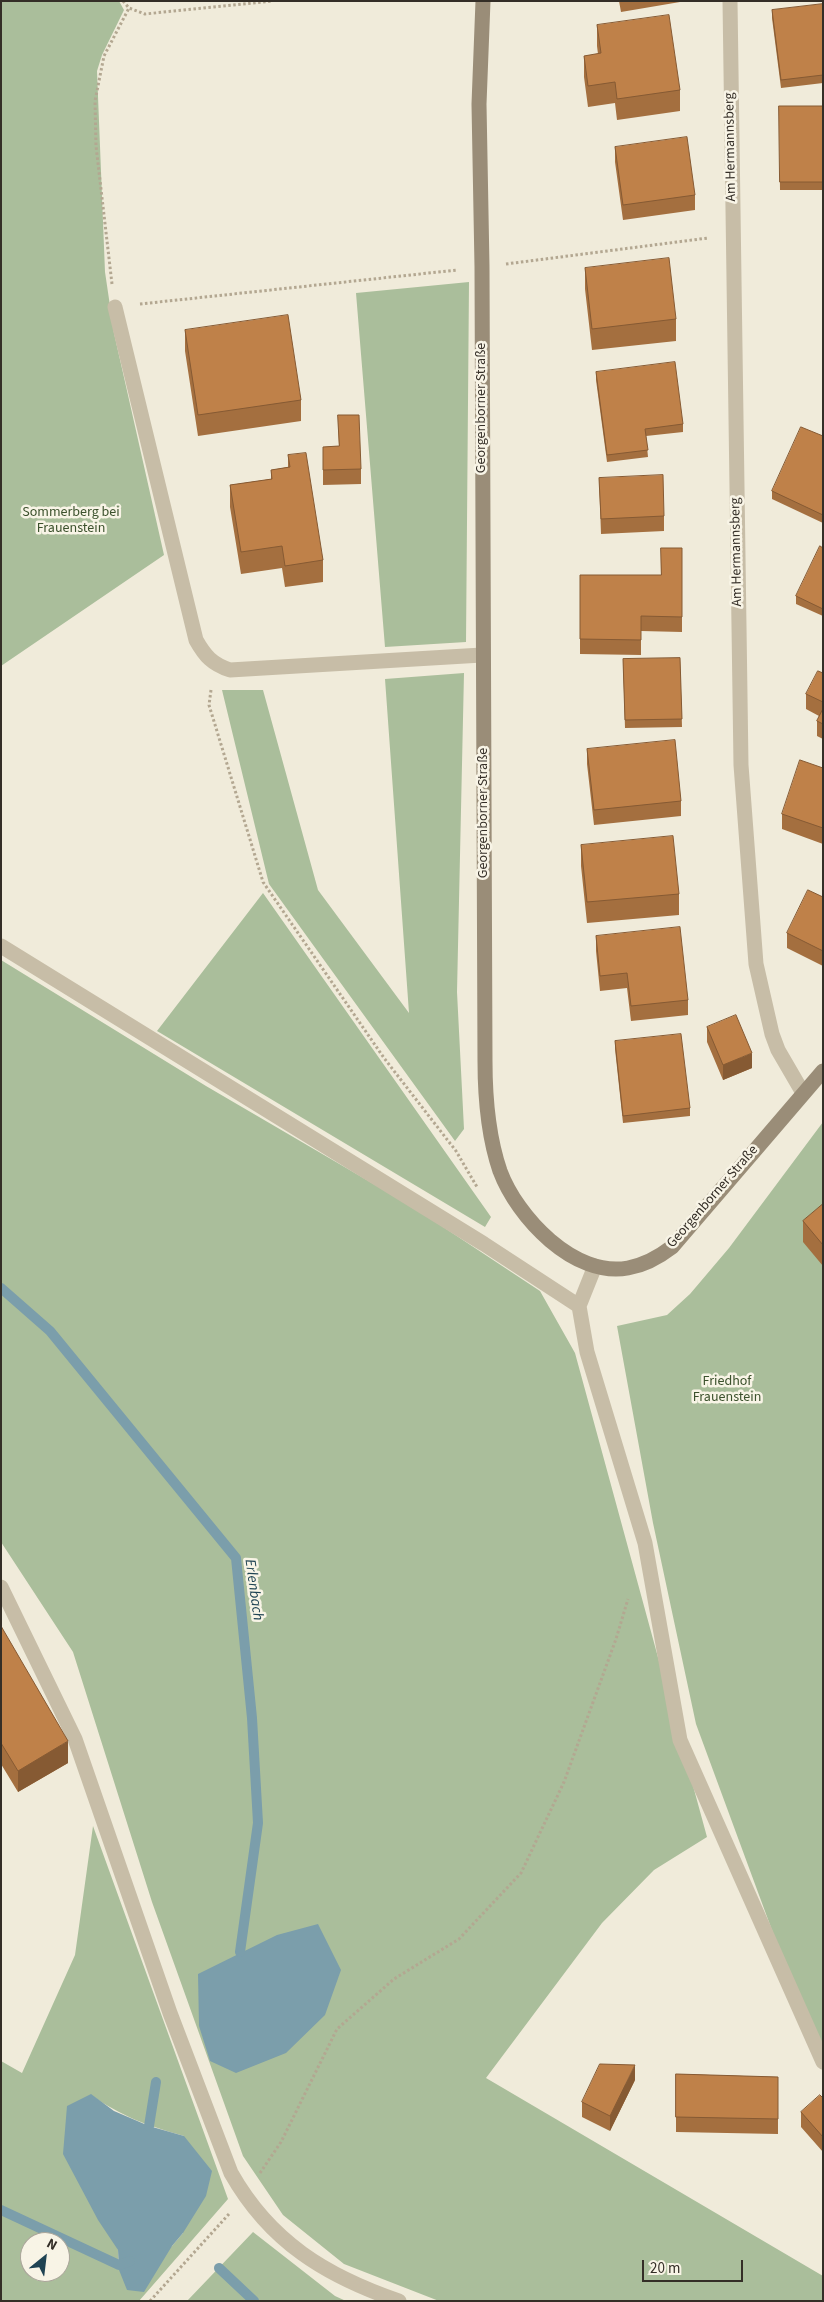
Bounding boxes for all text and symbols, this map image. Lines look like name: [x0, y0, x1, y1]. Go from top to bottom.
street label: Am Hermannsberg: [722, 92, 740, 202]
street label: Georgenborner Straße: [474, 343, 490, 473]
street label: Am Hermannsberg: [728, 497, 746, 607]
park label: Sommerberg bei Frauenstein: [22, 505, 120, 538]
street label: Georgenborner Straße: [476, 748, 492, 878]
street label: Georgenborner Straße: [664, 1142, 762, 1252]
park label: Friedhof Frauenstein: [693, 1374, 761, 1406]
water label: Erlenbach: [240, 1558, 266, 1622]
north arrow: [20, 2232, 70, 2282]
text: N: [43, 2234, 61, 2256]
scale bar: [644, 2250, 745, 2282]
text: 20 m: [650, 2258, 680, 2279]

